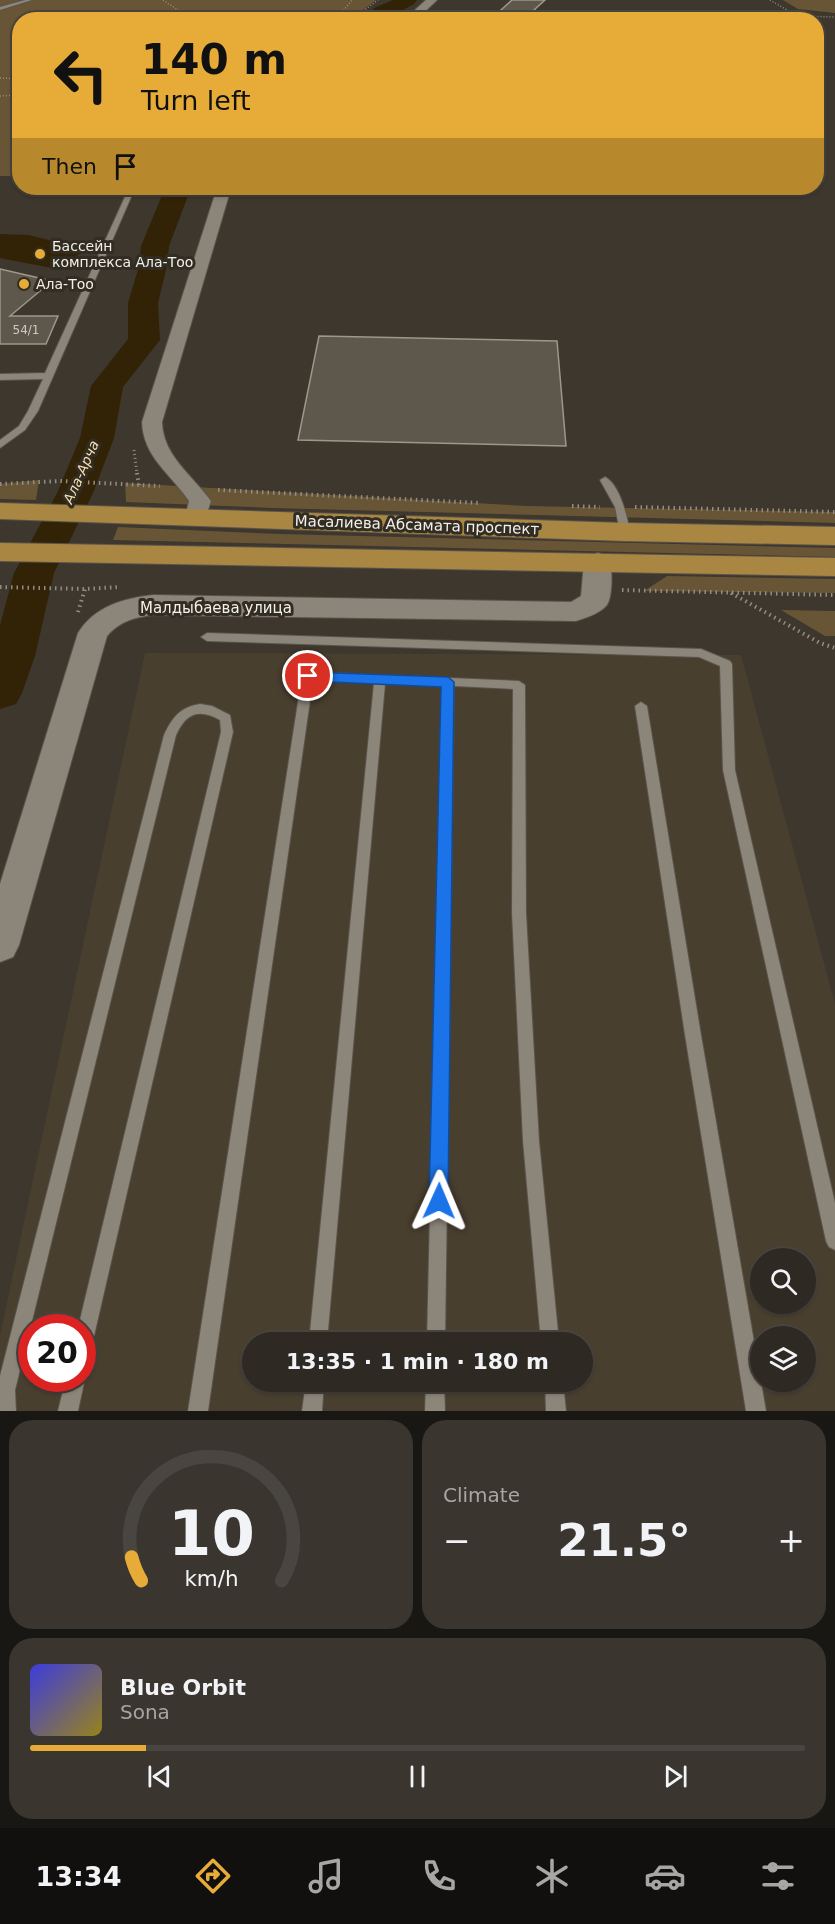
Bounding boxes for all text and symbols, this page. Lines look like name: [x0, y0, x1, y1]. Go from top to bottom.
text: 140 m: [141, 35, 287, 84]
icon: left: [42, 36, 120, 114]
text: Turn left: [141, 85, 251, 116]
icon: arrive: [109, 150, 142, 183]
text: Then: [42, 154, 97, 179]
place label: Бассейн комплекса Ала-Тоо: [52, 238, 193, 270]
marker: Бассейн комплекса Ала-Тоо: [33, 247, 47, 261]
place label: Ала-Тоо: [36, 276, 94, 292]
marker: Ала-Тоо: [17, 277, 31, 291]
house number: 54/1: [13, 323, 39, 337]
water label: Ала-Арча: [60, 438, 102, 507]
street label: Масалиева Абсамата проспект: [294, 512, 540, 538]
street label: Малдыбаева улица: [140, 599, 292, 617]
pin: [282, 650, 333, 701]
icon: arrive: [291, 659, 324, 692]
position arrow: [407, 1169, 471, 1233]
map controls: [750, 1248, 816, 1392]
button: search: [750, 1248, 816, 1314]
speed limit sign: 20: [18, 1314, 96, 1392]
button: layers: [750, 1326, 816, 1392]
text: 13:35 · 1 min · 180 m: [286, 1349, 549, 1374]
text: Climate: [443, 1483, 520, 1507]
text: 10: [168, 1497, 254, 1570]
text: 21.5°: [557, 1514, 691, 1567]
text: −: [443, 1521, 471, 1560]
text: +: [777, 1521, 805, 1560]
text: km/h: [184, 1567, 238, 1592]
text: Blue Orbit: [120, 1675, 246, 1700]
text: Sona: [120, 1700, 170, 1724]
icon: previous: [143, 1760, 176, 1793]
icon: pause: [401, 1760, 434, 1793]
icon: next: [659, 1760, 692, 1793]
icon: directions: [192, 1855, 234, 1897]
icon: music: [305, 1855, 347, 1897]
icon: phone: [418, 1855, 460, 1897]
icon: climate: [531, 1855, 573, 1897]
icon: car: [644, 1855, 686, 1897]
icon: filters: [757, 1855, 799, 1897]
text: 13:34: [36, 1861, 121, 1892]

